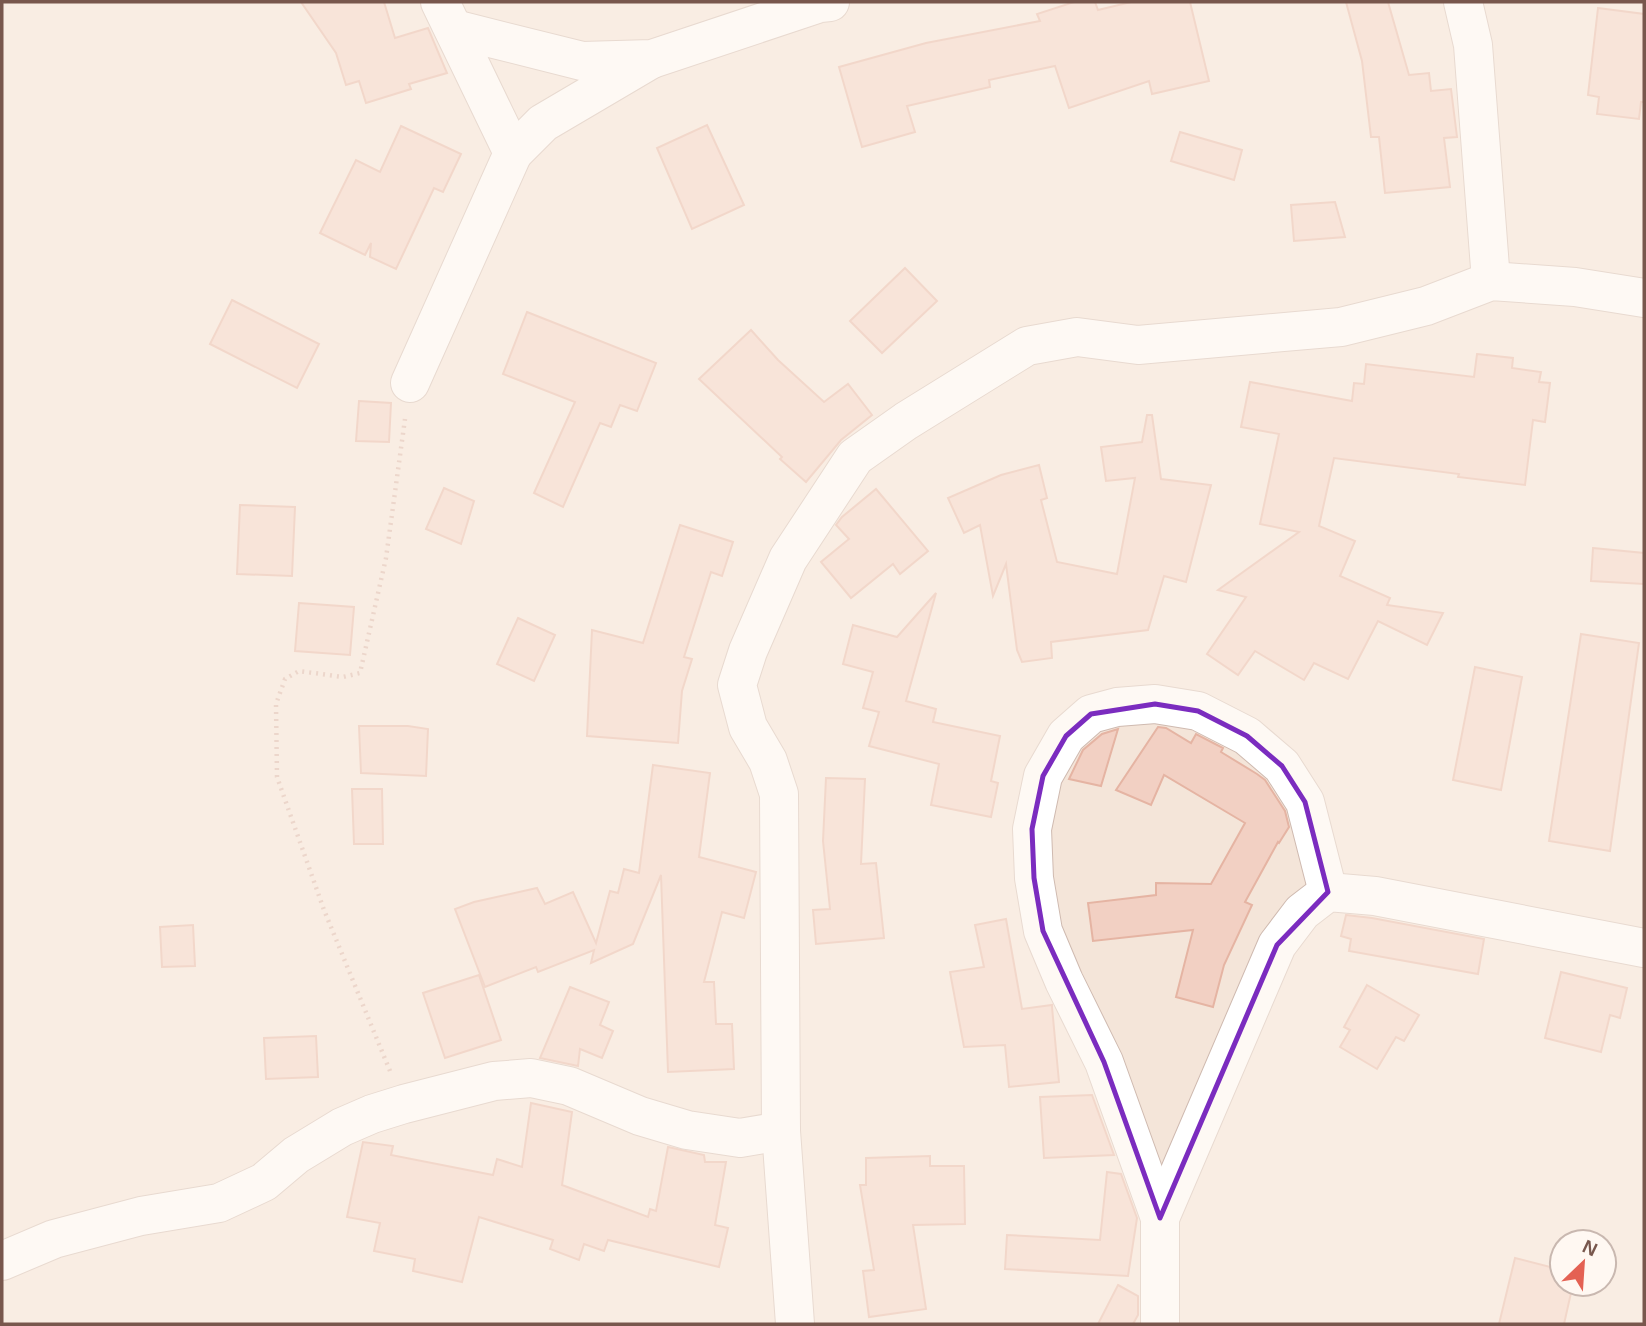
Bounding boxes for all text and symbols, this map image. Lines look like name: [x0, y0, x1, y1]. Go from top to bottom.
north arrow: [1548, 1228, 1618, 1298]
text: N: [1579, 1236, 1601, 1260]

